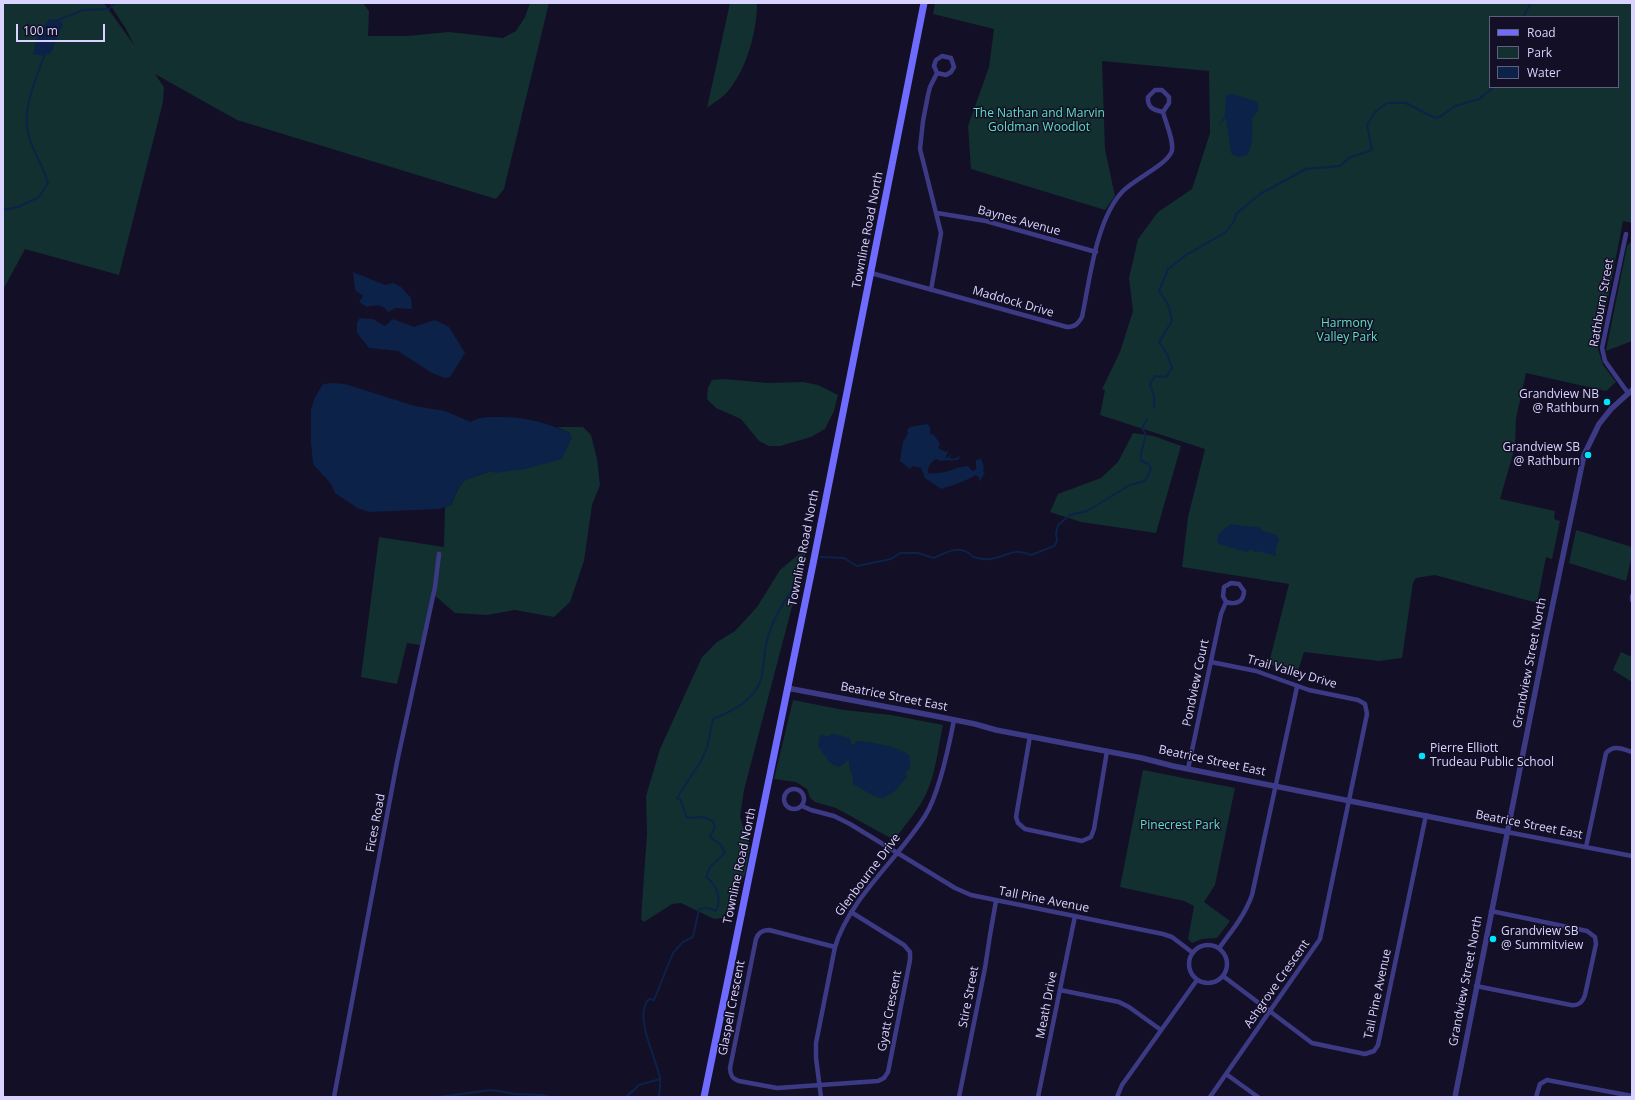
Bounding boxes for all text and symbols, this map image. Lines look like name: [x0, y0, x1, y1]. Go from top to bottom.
scale bar: [18, 16, 107, 42]
legend: [1489, 16, 1619, 88]
text: 100 m: [23, 22, 58, 39]
text: Road: [1527, 24, 1556, 41]
text: Park: [1527, 44, 1552, 61]
text: Water: [1527, 64, 1561, 81]
park label: The Nathan and Marvin Goldman Woodlot: [973, 107, 1105, 135]
street label: Townline Road North: [850, 171, 886, 289]
street label: Baynes Avenue: [976, 203, 1062, 239]
street label: Rathburn Street: [1587, 258, 1617, 348]
street label: Maddock Drive: [971, 284, 1055, 320]
park label: Harmony Valley Park: [1317, 317, 1377, 345]
place label: Grandview NB @ Rathburn: [1519, 388, 1599, 416]
marker: Grandview NB @ Rathburn: [1602, 397, 1612, 407]
place label: Grandview SB @ Rathburn: [1502, 441, 1580, 469]
marker: Grandview SB @ Rathburn: [1583, 450, 1593, 460]
street label: Townline Road North: [786, 489, 822, 607]
street label: Grandview Street North: [1510, 597, 1550, 729]
street label: Pondview Court: [1180, 638, 1212, 728]
street label: Trail Valley Drive: [1246, 652, 1338, 692]
street label: Beatrice Street East: [839, 680, 949, 714]
place label: Pierre Elliott Trudeau Public School: [1430, 742, 1554, 770]
street label: Beatrice Street East: [1157, 743, 1267, 779]
marker: Pierre Elliott Trudeau Public School: [1417, 751, 1427, 761]
street label: Fices Road: [363, 793, 389, 853]
street label: Townline Road North: [721, 807, 759, 925]
street label: Beatrice Street East: [1474, 808, 1584, 842]
park label: Pinecrest Park: [1140, 819, 1220, 833]
street label: Glenbourne Drive: [832, 831, 904, 919]
street label: Tall Pine Avenue: [998, 884, 1090, 916]
street label: Grandview Street North: [1446, 915, 1486, 1047]
place label: Grandview SB @ Summitview: [1501, 925, 1583, 953]
marker: Grandview SB @ Summitview: [1488, 934, 1498, 944]
street label: Ashgrove Crescent: [1241, 937, 1313, 1031]
street label: Tall Pine Avenue: [1361, 948, 1395, 1040]
street label: Glaspell Crescent: [716, 959, 748, 1057]
street label: Stire Street: [956, 965, 982, 1029]
street label: Gyatt Crescent: [875, 969, 905, 1053]
street label: Meath Drive: [1033, 970, 1061, 1040]

